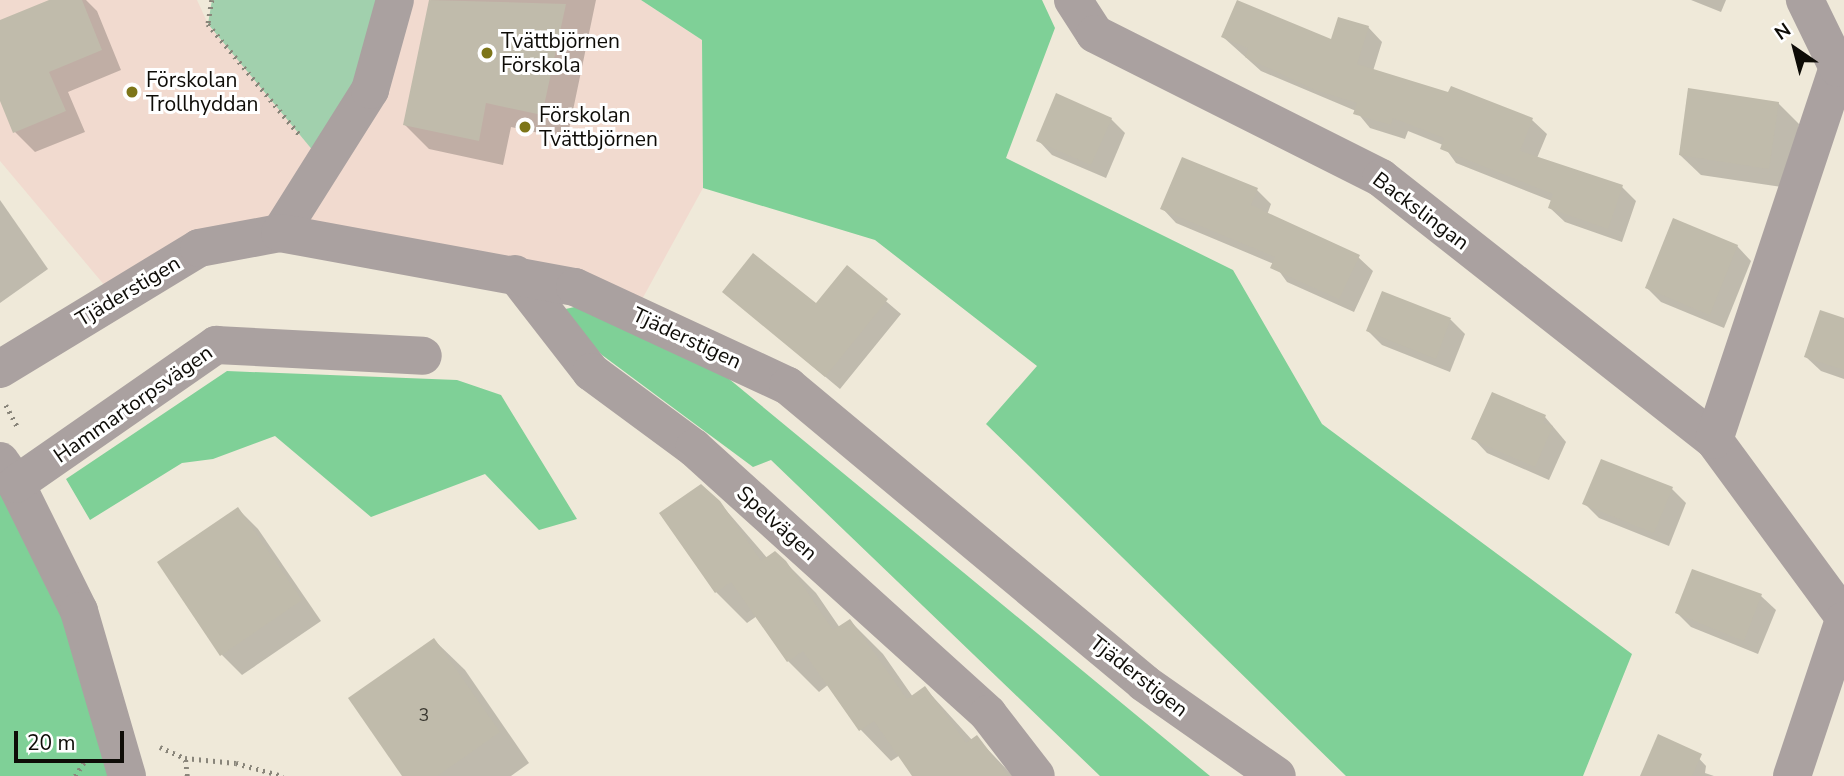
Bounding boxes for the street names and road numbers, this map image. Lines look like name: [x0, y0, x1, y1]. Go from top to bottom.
street label: Backslingan: [1368, 167, 1474, 255]
street label: Tjäderstigen: [71, 250, 185, 332]
street label: Tjäderstigen: [629, 302, 745, 374]
street label: Hammartorpsvägen: [49, 340, 217, 468]
street label: Spelvägen: [732, 480, 822, 566]
street label: Tjäderstigen: [1085, 630, 1193, 722]

